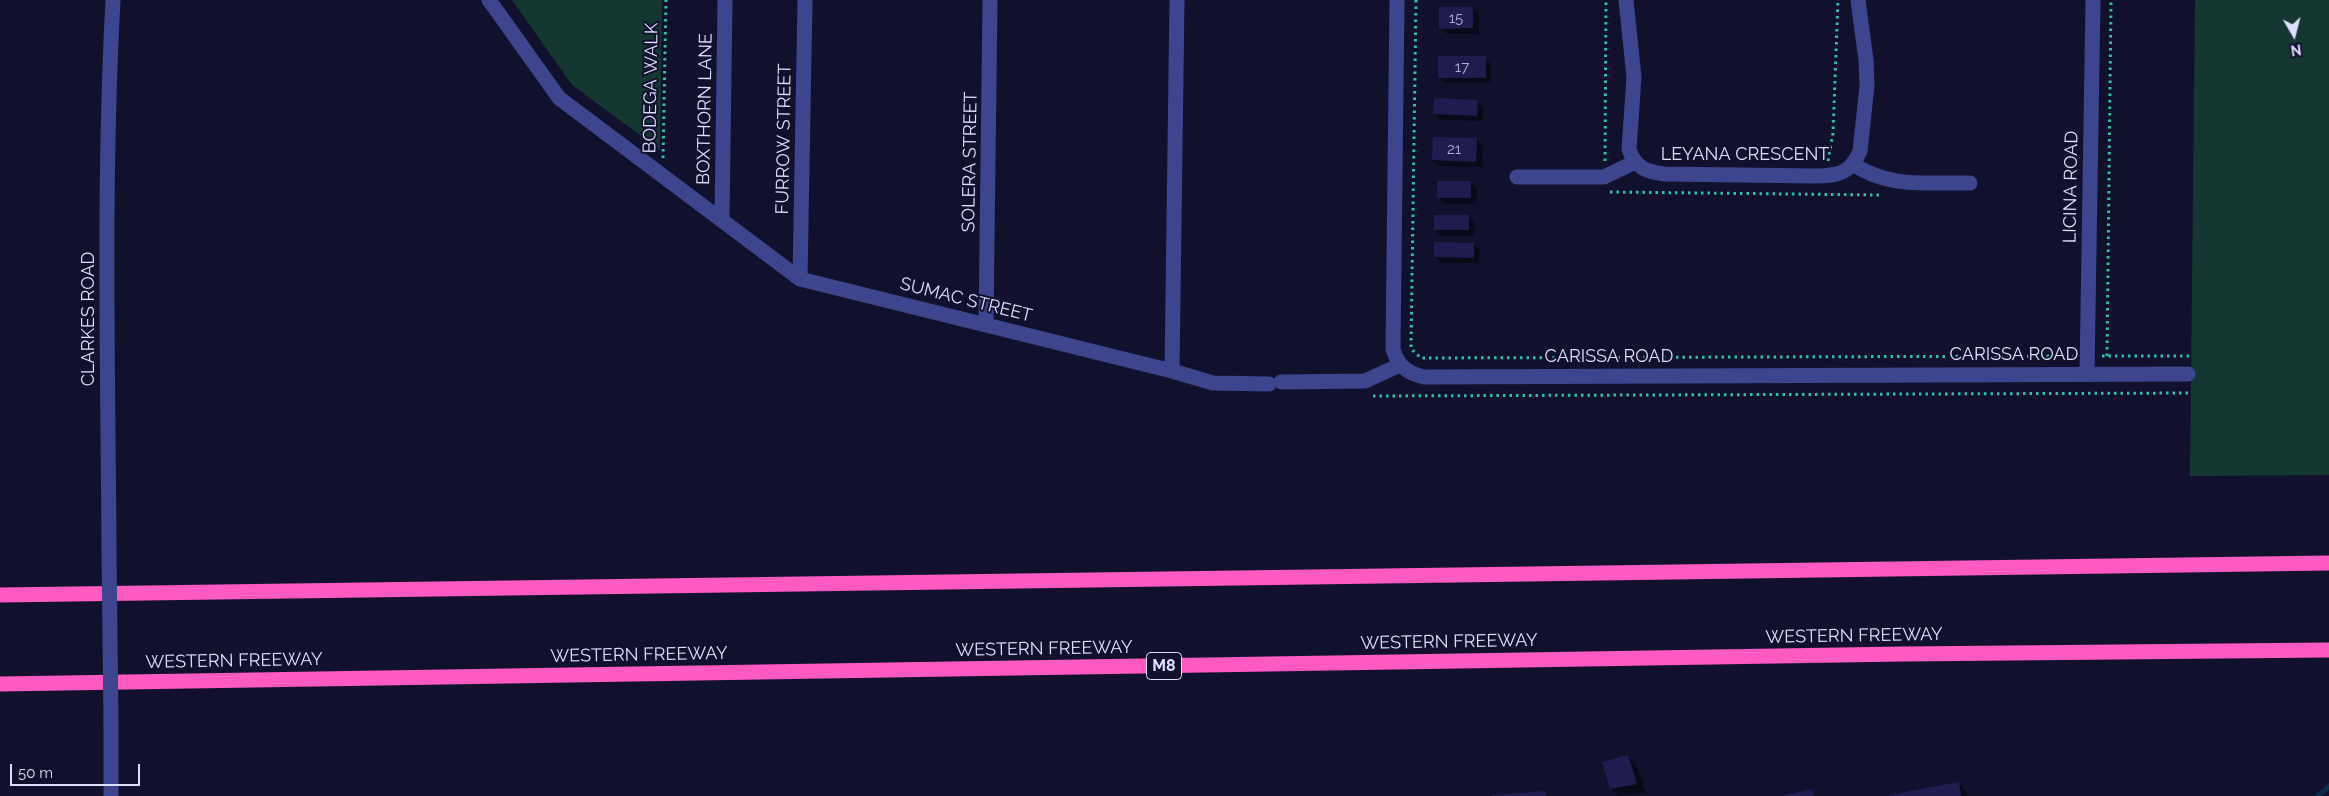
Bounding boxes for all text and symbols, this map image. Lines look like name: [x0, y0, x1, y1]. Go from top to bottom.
house number: 15: [1449, 9, 1463, 27]
north arrow: [2269, 10, 2319, 60]
street label: BODEGA WALK: [639, 22, 663, 154]
street label: BOXTHORN LANE: [693, 33, 717, 185]
text: N: [2290, 41, 2302, 59]
house number: 17: [1455, 58, 1469, 76]
street label: FURROW STREET: [772, 63, 796, 215]
street label: SOLERA STREET: [958, 91, 982, 233]
street label: LICINA ROAD: [2059, 131, 2083, 243]
house number: 21: [1447, 140, 1461, 158]
street label: LEYANA CRESCENT: [1661, 144, 1829, 166]
street label: CLARKES ROAD: [78, 252, 100, 386]
street label: SUMAC STREET: [898, 273, 1034, 327]
street label: CARISSA ROAD: [1950, 344, 2078, 366]
street label: CARISSA ROAD: [1545, 346, 1673, 368]
street label: WESTERN FREEWAY: [1765, 624, 1943, 648]
street label: WESTERN FREEWAY: [1360, 630, 1538, 654]
street label: WESTERN FREEWAY: [955, 637, 1133, 661]
street label: WESTERN FREEWAY: [550, 643, 728, 667]
street label: WESTERN FREEWAY: [145, 649, 323, 673]
road number: M8: [1146, 652, 1182, 679]
scale bar: [12, 754, 142, 786]
text: 50 m: [18, 764, 53, 782]

